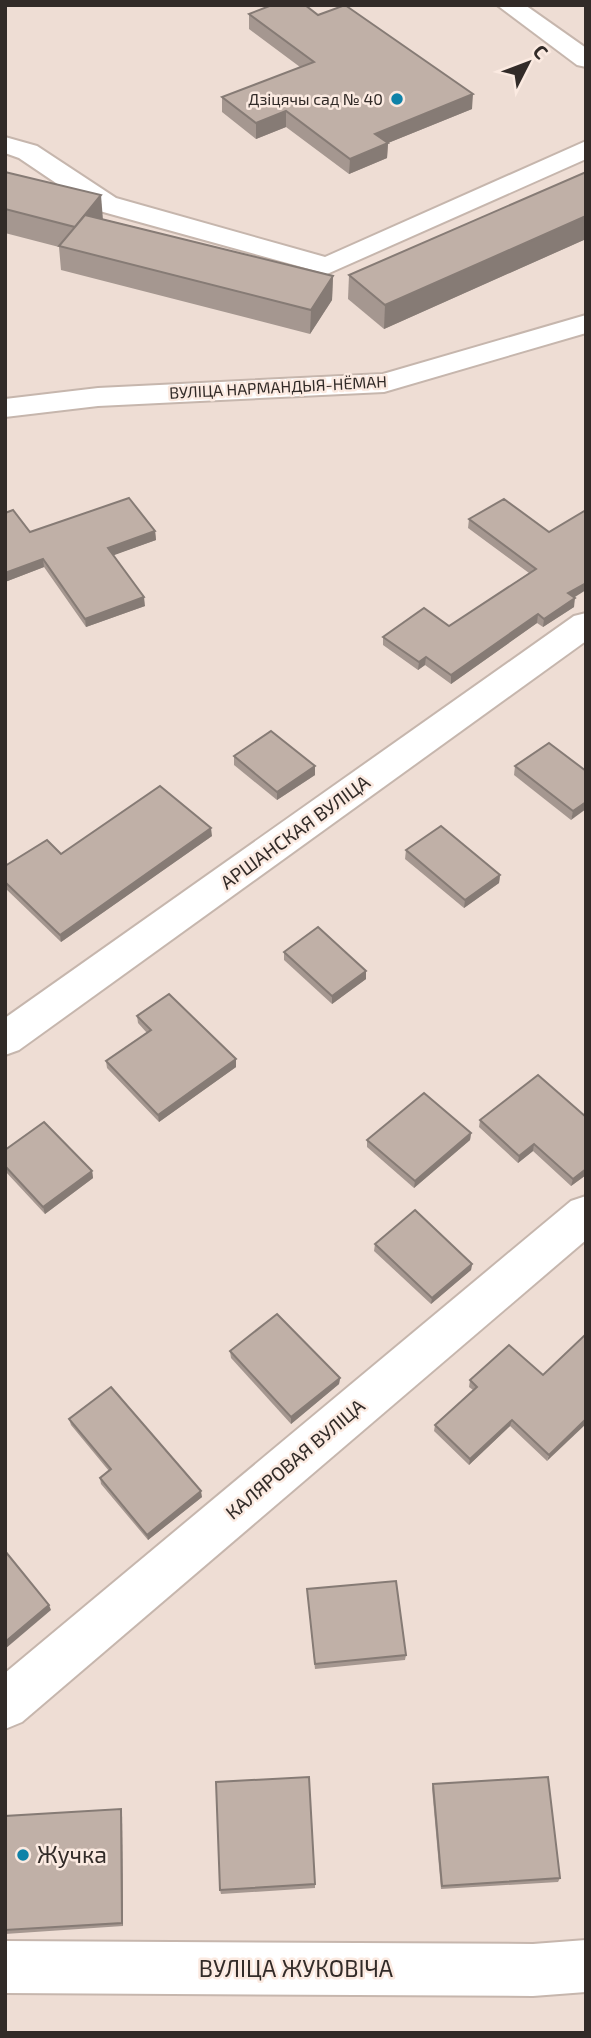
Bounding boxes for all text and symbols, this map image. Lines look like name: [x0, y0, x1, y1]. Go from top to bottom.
north arrow: [493, 28, 563, 98]
text: С: [529, 39, 553, 63]
place label: Дзіцячы сад № 40: [248, 89, 383, 108]
marker: Дзіцячы сад № 40: [389, 91, 405, 107]
street label: ВУЛІЦА НАРМАНДЫЯ-НЁМАН: [169, 371, 387, 402]
street label: АРШАНСКАЯ ВУЛІЦА: [216, 770, 374, 894]
street label: КАЛЯРОВАЯ ВУЛІЦА: [220, 1394, 369, 1524]
place label: Жучка: [37, 1840, 107, 1869]
marker: Жучка: [15, 1847, 31, 1863]
street label: ВУЛІЦА ЖУКОВІЧА: [199, 1954, 394, 1982]

